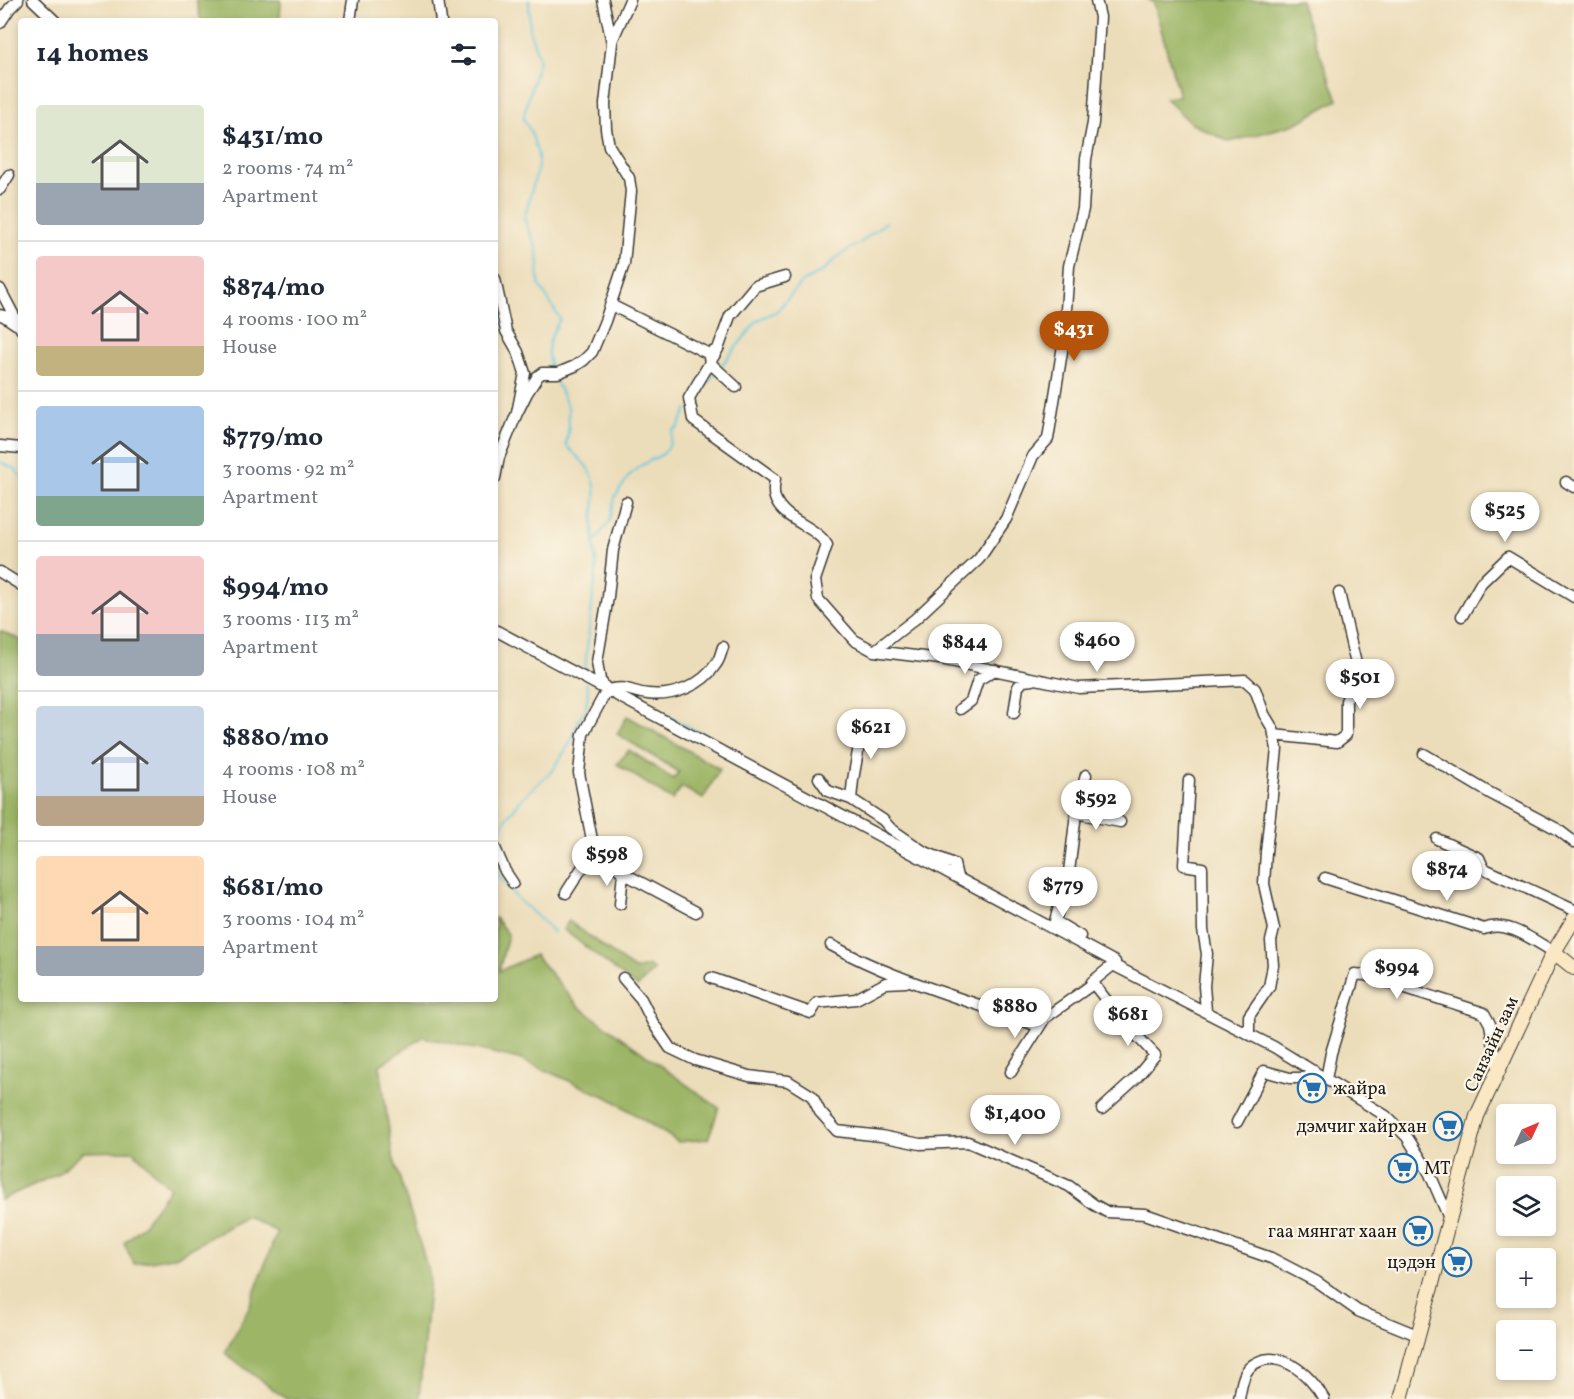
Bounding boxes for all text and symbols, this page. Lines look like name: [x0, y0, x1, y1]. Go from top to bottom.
text: 14 homes: [36, 36, 149, 72]
icon: filters: [447, 38, 480, 71]
text: $431/mo: [222, 119, 323, 155]
icon: home: [84, 129, 156, 201]
text: 2 rooms · 74 m²: [222, 155, 353, 183]
text: Apartment: [222, 183, 318, 211]
text: $874/mo: [222, 270, 325, 306]
icon: home: [84, 280, 156, 352]
text: 4 rooms · 100 m²: [222, 306, 367, 334]
pin: $431: [1038, 311, 1110, 362]
text: $431: [1054, 316, 1094, 344]
text: House: [222, 334, 277, 362]
text: $779/mo: [222, 420, 323, 456]
icon: home: [84, 430, 156, 502]
text: 3 rooms · 92 m²: [222, 456, 354, 484]
text: Apartment: [222, 484, 318, 512]
pin: $525: [1469, 492, 1541, 543]
text: $525: [1485, 497, 1525, 525]
text: $994/mo: [222, 570, 329, 606]
icon: home: [84, 580, 156, 652]
text: 3 rooms · 113 m²: [222, 606, 359, 634]
pin: $460: [1061, 622, 1133, 673]
pin: $844: [929, 624, 1001, 675]
text: $460: [1074, 627, 1120, 655]
text: $844: [942, 629, 988, 657]
text: Apartment: [222, 634, 318, 662]
pin: $501: [1324, 659, 1396, 710]
text: $501: [1340, 664, 1380, 692]
pin: $621: [835, 709, 907, 760]
text: $621: [851, 714, 891, 742]
text: $880/mo: [222, 720, 329, 756]
icon: home: [84, 730, 156, 802]
text: 4 rooms · 108 m²: [222, 756, 365, 784]
pin: $592: [1060, 780, 1132, 831]
text: House: [222, 784, 277, 812]
text: $592: [1075, 785, 1117, 813]
pin: $598: [571, 836, 643, 887]
text: $598: [586, 841, 628, 869]
pin: $874: [1411, 851, 1483, 902]
text: $874: [1426, 856, 1468, 884]
pin: $779: [1027, 867, 1099, 918]
text: $681/mo: [222, 870, 323, 906]
text: $779: [1043, 872, 1083, 900]
icon: home: [84, 880, 156, 952]
text: 3 rooms · 104 m²: [222, 906, 364, 934]
text: Apartment: [222, 934, 318, 962]
pin: $994: [1361, 949, 1433, 1000]
text: $994: [1374, 954, 1420, 982]
pin: $880: [979, 988, 1051, 1039]
text: $880: [992, 993, 1038, 1021]
street label: Санзайн зам: [1459, 993, 1525, 1097]
pin: $681: [1092, 996, 1164, 1047]
text: $681: [1107, 1001, 1149, 1029]
supermarket icon: жайра: [1296, 1072, 1328, 1104]
place label: жайра: [1333, 1077, 1387, 1102]
pin: $1,400: [966, 1095, 1064, 1146]
text: $1,400: [984, 1100, 1046, 1128]
north arrow: [1496, 1104, 1556, 1164]
map controls: [1496, 1104, 1556, 1380]
supermarket icon: дэмчиг хайрхан: [1432, 1110, 1464, 1142]
place label: дэмчиг хайрхан: [1297, 1115, 1427, 1140]
supermarket icon: MT: [1387, 1152, 1419, 1184]
place label: MT: [1424, 1157, 1451, 1182]
button: layers: [1496, 1176, 1556, 1236]
supermarket icon: гаа мянгат хаан: [1402, 1215, 1434, 1247]
place label: гаа мянгат хаан: [1268, 1220, 1397, 1245]
supermarket icon: цэдэн: [1441, 1246, 1473, 1278]
button: +: [1496, 1248, 1556, 1308]
place label: цэдэн: [1387, 1251, 1436, 1276]
button: −: [1496, 1320, 1556, 1380]

